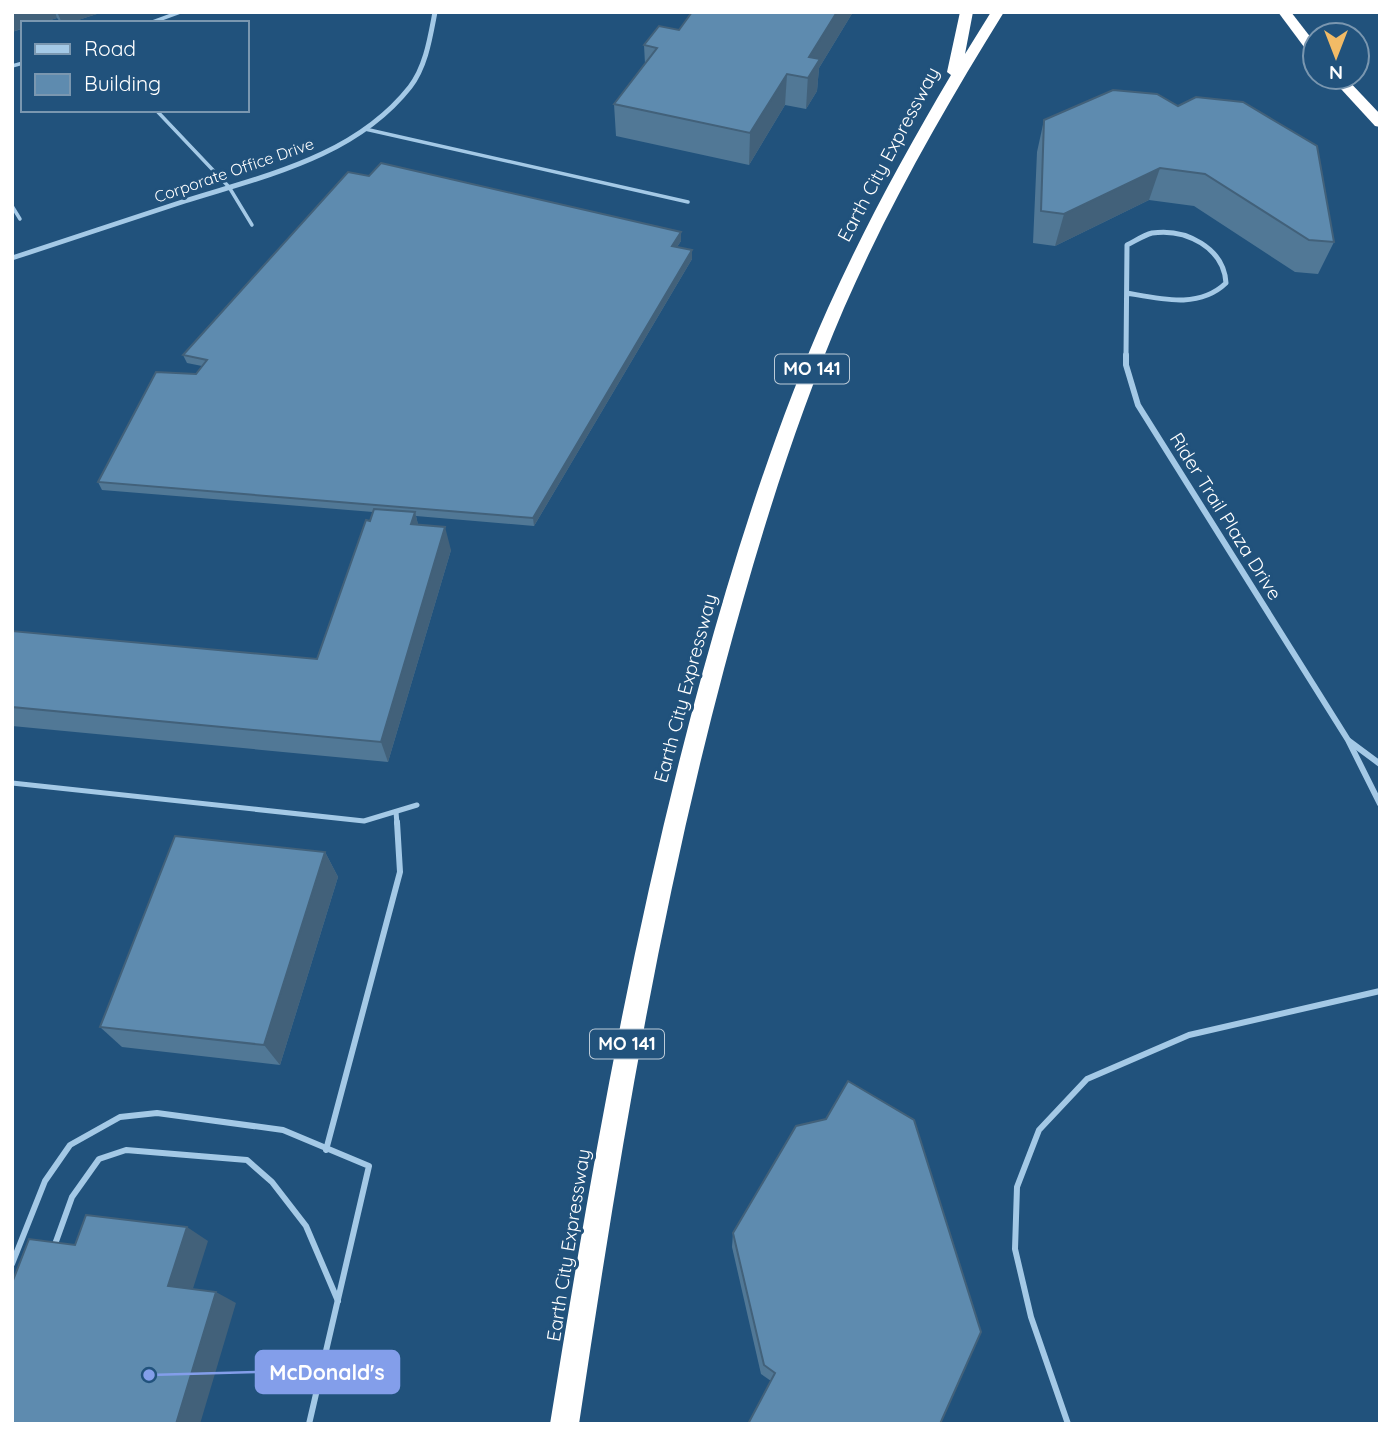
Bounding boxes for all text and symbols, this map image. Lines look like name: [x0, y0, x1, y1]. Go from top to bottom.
legend: [21, 21, 248, 112]
north arrow: [1301, 21, 1371, 91]
text: Road: [84, 35, 136, 61]
text: N: [1329, 61, 1343, 85]
street label: Earth City Expressway: [832, 62, 944, 246]
text: Building: [84, 70, 161, 96]
street label: Corporate Office Drive: [152, 133, 316, 207]
road number: MO 141: [775, 354, 849, 384]
street label: Rider Trail Plaza Drive: [1165, 428, 1287, 604]
street label: Earth City Expressway: [648, 591, 722, 785]
road number: MO 141: [590, 1030, 664, 1058]
street label: Earth City Expressway: [541, 1147, 595, 1343]
callout: McDonald's: [256, 1351, 399, 1393]
text: McDonald's: [269, 1359, 385, 1385]

